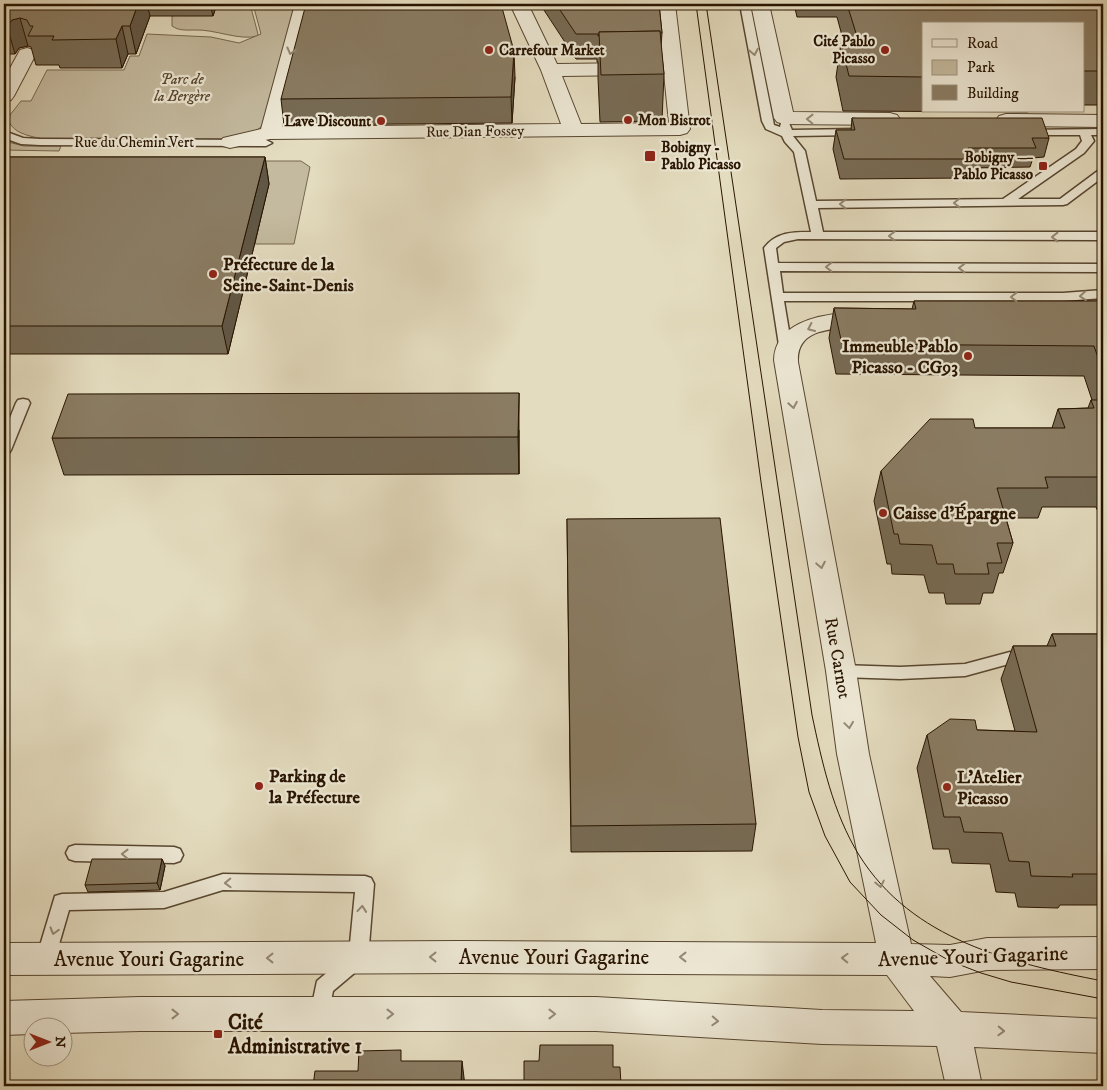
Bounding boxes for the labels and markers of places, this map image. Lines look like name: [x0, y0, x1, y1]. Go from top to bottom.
place label: Cité Pablo Picasso: [813, 32, 876, 68]
place label: Carrefour Market: [499, 41, 605, 60]
marker: Carrefour Market: [483, 44, 495, 56]
marker: Cité Pablo Picasso: [879, 44, 891, 56]
place label: Mon Bistrot: [638, 111, 711, 130]
place label: Lave Discount: [284, 112, 371, 131]
marker: Mon Bistrot: [622, 114, 634, 126]
marker: Lave Discount: [375, 115, 387, 127]
place label: Bobigny - Pablo Picasso: [661, 138, 741, 174]
place label: Bobigny — Pablo Picasso: [953, 148, 1034, 184]
marker: Bobigny - Pablo Picasso: [643, 149, 657, 163]
marker: Bobigny — Pablo Picasso: [1037, 160, 1049, 172]
place label: Préfecture de la Seine-Saint-Denis: [223, 254, 354, 297]
marker: Préfecture de la Seine-Saint-Denis: [207, 268, 219, 280]
place label: Immeuble Pablo Picasso - CG93: [842, 336, 958, 379]
marker: Immeuble Pablo Picasso - CG93: [962, 350, 974, 362]
place label: Caisse d'Épargne: [893, 502, 1016, 525]
marker: Caisse d'Épargne: [877, 507, 889, 519]
place label: Parking de la Préfecture: [268, 766, 361, 809]
place label: L’Atelier Picasso: [957, 767, 1022, 810]
marker: Parking de la Préfecture: [253, 780, 265, 792]
marker: L’Atelier Picasso: [941, 781, 953, 793]
place label: Cité Administrative 1: [227, 1010, 362, 1060]
marker: Cité Administrative 1: [212, 1028, 224, 1040]

